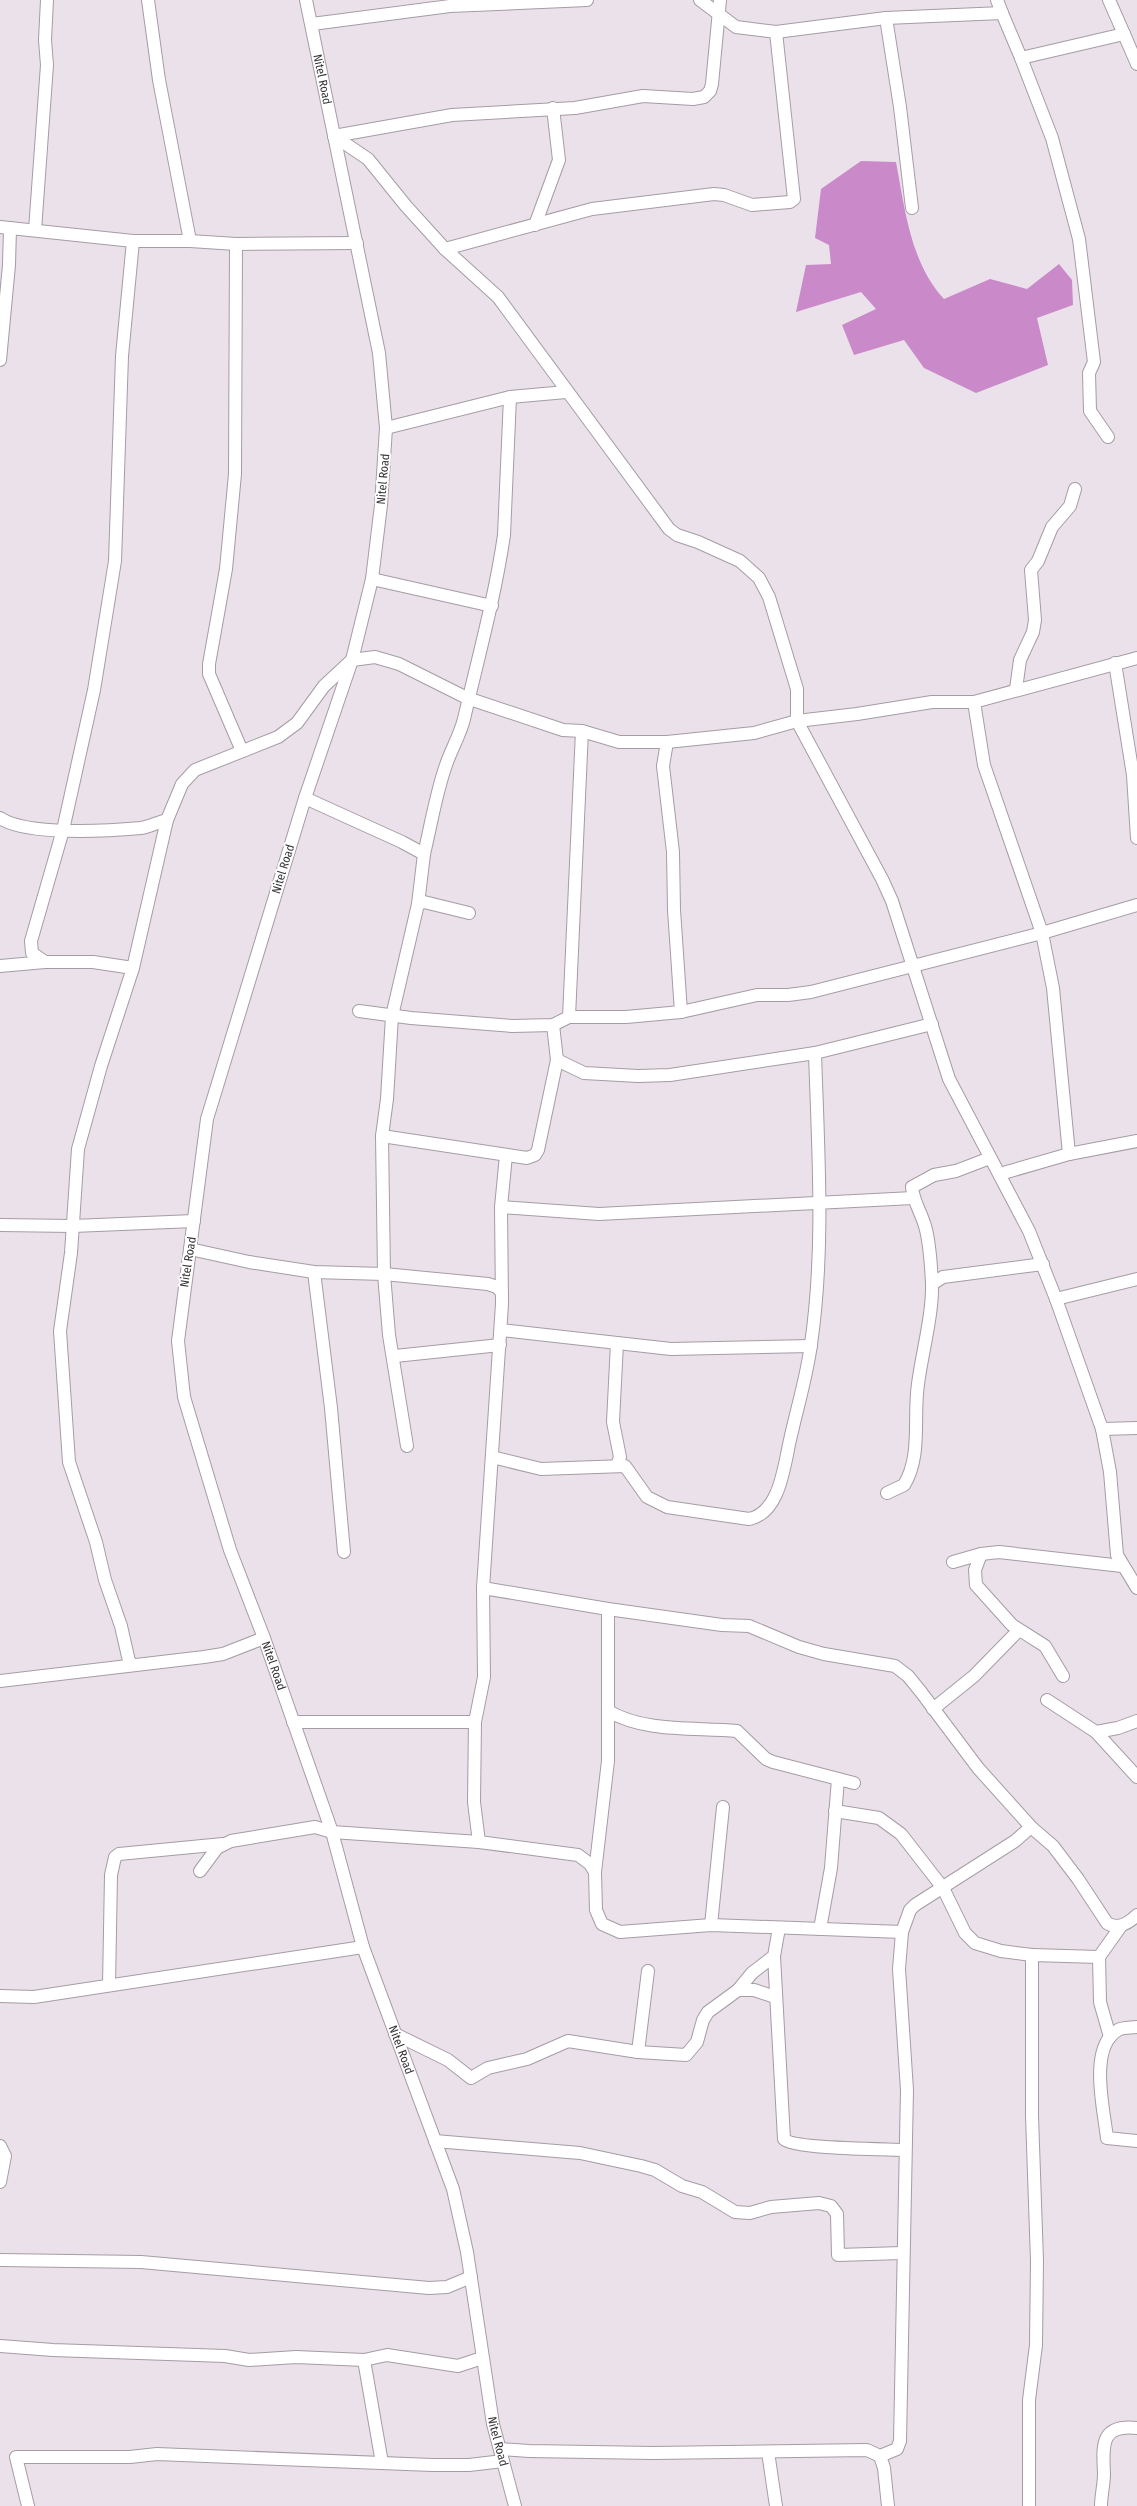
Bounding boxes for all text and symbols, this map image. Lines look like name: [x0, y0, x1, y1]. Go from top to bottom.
street label: Nitel Road: [310, 53, 334, 106]
street label: Nitel Road: [374, 453, 392, 505]
street label: Nitel Road: [269, 843, 297, 895]
street label: Nitel Road: [177, 1236, 199, 1288]
street label: Nitel Road: [259, 1639, 289, 1692]
street label: Nitel Road: [386, 2023, 417, 2076]
street label: Nitel Road: [485, 2416, 511, 2468]

